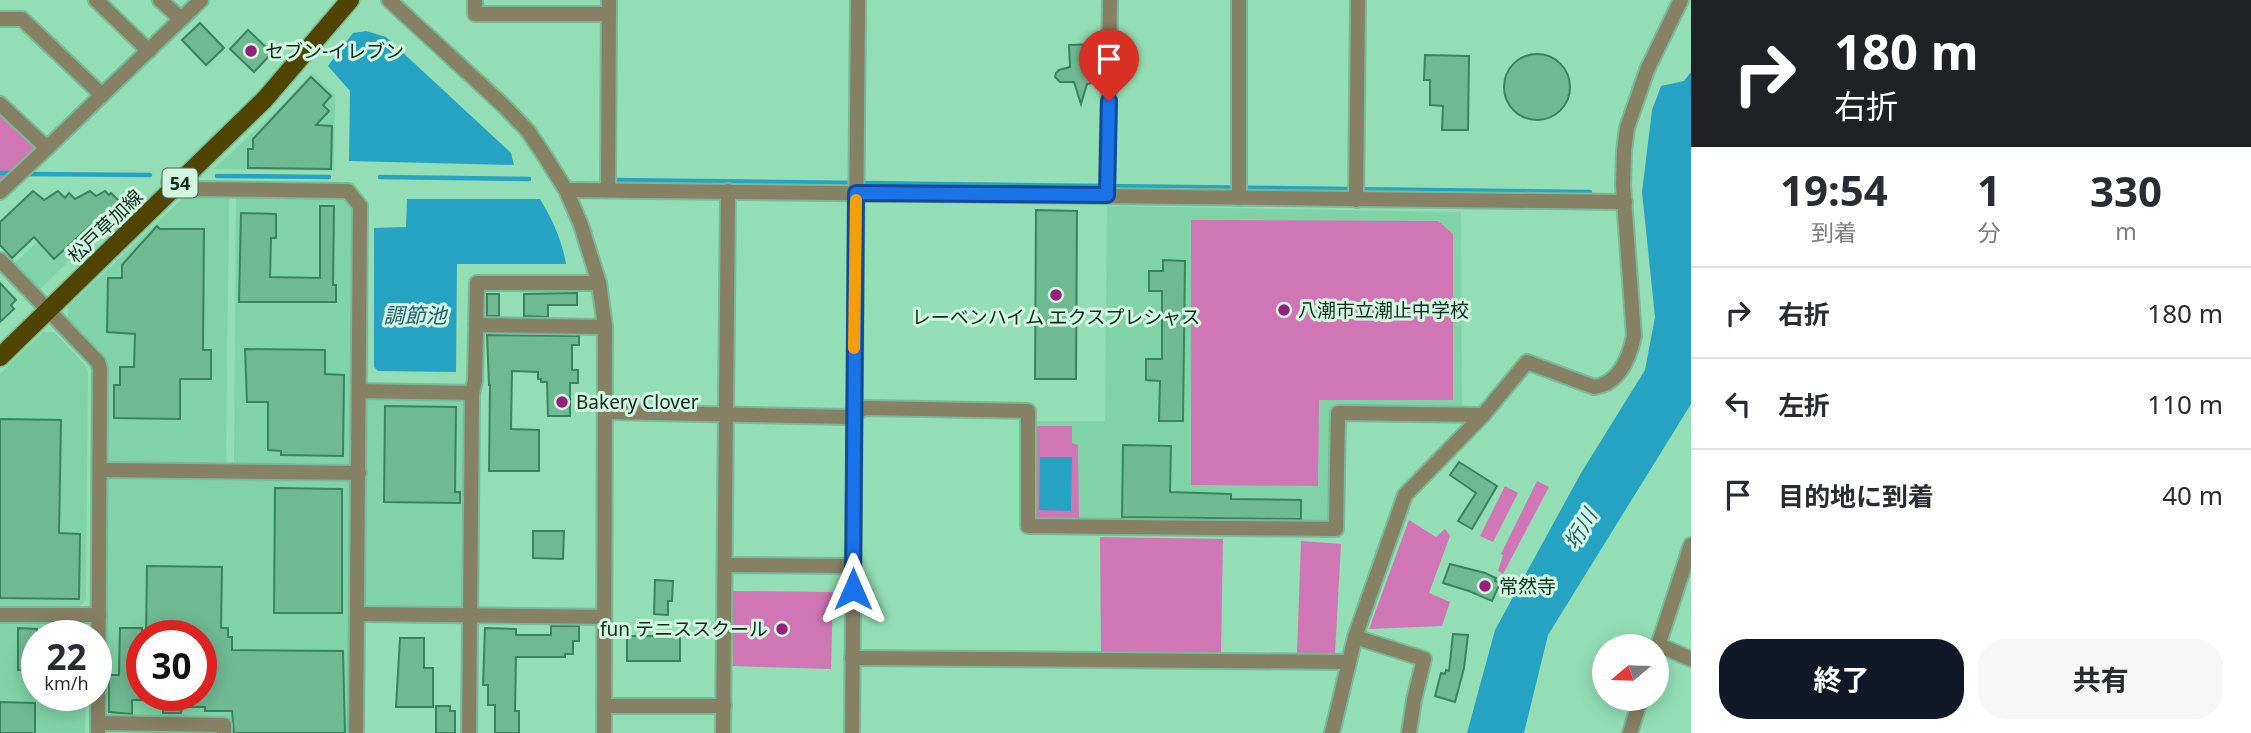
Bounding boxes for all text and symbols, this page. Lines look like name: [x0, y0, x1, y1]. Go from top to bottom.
text: 180 m: [1834, 18, 1979, 84]
icon: right: [1719, 28, 1810, 119]
pin: [1079, 29, 1139, 101]
place label: セブン-イレブン: [265, 38, 404, 64]
icon: arrive: [1090, 40, 1128, 78]
marker: セブン-イレブン: [243, 43, 259, 59]
text: 右折: [1834, 84, 1898, 127]
text: 19:54: [1780, 161, 1888, 218]
text: 1: [1977, 161, 2001, 218]
text: 330: [2090, 162, 2162, 219]
road number: 54: [162, 168, 198, 198]
street label: 松戸草加線: [62, 184, 148, 268]
text: m: [2115, 215, 2137, 247]
text: 到着: [1811, 216, 1857, 248]
text: 分: [1977, 216, 2000, 248]
marker: レーベンハイム エクスプレシャス: [1048, 287, 1064, 303]
icon: right: [1719, 294, 1757, 332]
text: 180 m: [2147, 295, 2223, 331]
text: 右折: [1778, 296, 1830, 332]
place label: 八潮市立潮止中学校: [1298, 297, 1469, 323]
water label: 調節池: [384, 301, 448, 329]
marker: 八潮市立潮止中学校: [1276, 302, 1292, 318]
place label: レーベンハイム エクスプレシャス: [912, 304, 1200, 330]
icon: left: [1719, 385, 1757, 423]
text: 110 m: [2147, 386, 2223, 422]
text: 左折: [1778, 387, 1830, 423]
place label: Bakery Clover: [576, 389, 699, 415]
marker: Bakery Clover: [554, 394, 570, 410]
icon: arrive: [1719, 476, 1757, 514]
text: 40 m: [2162, 477, 2223, 513]
text: 目的地に到着: [1778, 478, 1934, 514]
water label: 垳川: [1557, 502, 1604, 554]
position arrow: [816, 552, 890, 626]
place label: 常然寺: [1499, 573, 1556, 599]
marker: 常然寺: [1477, 578, 1493, 594]
place label: fun テニススクール: [600, 616, 768, 642]
speed limit sign: 30: [126, 620, 217, 711]
marker: fun テニススクール: [774, 621, 790, 637]
text: 22: [46, 633, 87, 680]
north arrow: [1592, 634, 1670, 710]
map controls: [1592, 634, 1669, 711]
button: 終了: [1719, 639, 1964, 719]
button: 共有: [1978, 639, 2223, 719]
text: km/h: [44, 671, 89, 695]

